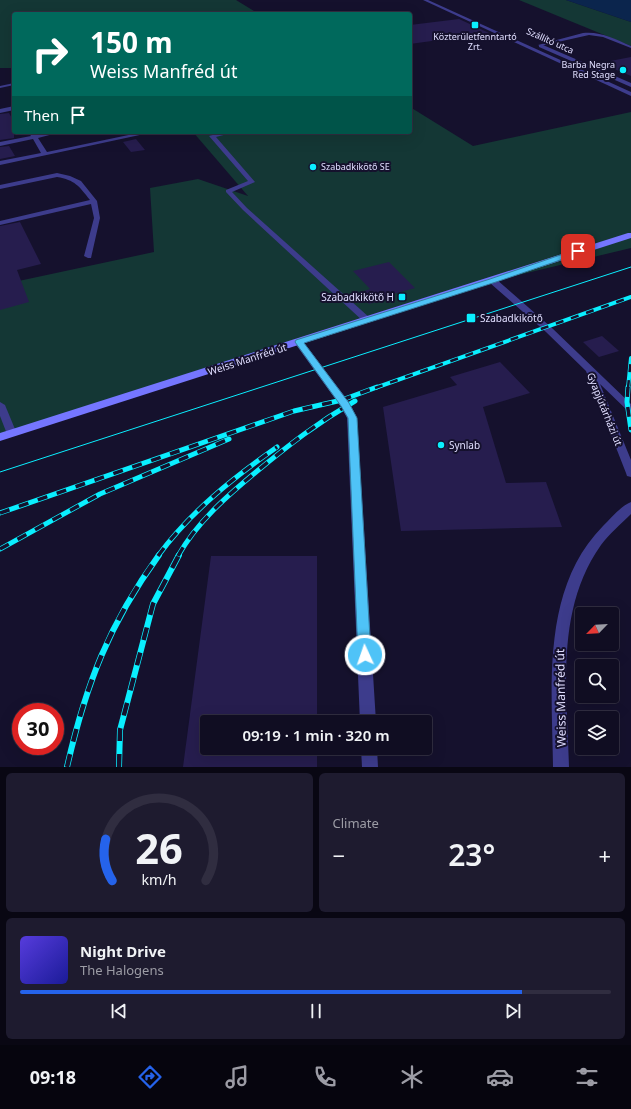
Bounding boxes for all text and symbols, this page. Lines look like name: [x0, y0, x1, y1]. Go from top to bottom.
marker: Közterületfenntartó Zrt.: [470, 20, 480, 30]
text: 150 m: [90, 23, 173, 61]
street label: Szállító utca: [525, 24, 576, 57]
icon: right: [24, 28, 76, 80]
place label: Közterületfenntartó Zrt.: [433, 30, 517, 53]
place label: Barba Negra Red Stage: [561, 58, 615, 81]
text: Weiss Manfréd út: [90, 59, 237, 83]
marker: Barba Negra Red Stage: [618, 65, 628, 75]
icon: arrive: [67, 104, 89, 126]
text: Then: [24, 105, 59, 125]
place label: Szabadkikötő SE: [321, 160, 390, 173]
marker: Szabadkikötő SE: [308, 162, 318, 172]
pin: [561, 234, 595, 268]
icon: arrive: [567, 240, 589, 262]
place label: Szabadkikötő H: [321, 290, 394, 304]
marker: Szabadkikötő H: [397, 292, 407, 302]
place label: Szabadkikötő: [480, 311, 543, 325]
marker: Szabadkikötő: [465, 312, 477, 324]
street label: Weiss Manfréd út: [206, 340, 288, 378]
street label: Gyapjútárházi út: [584, 370, 626, 448]
place label: Synlab: [449, 438, 480, 452]
marker: Synlab: [436, 440, 446, 450]
north arrow: [575, 607, 619, 651]
map controls: [575, 607, 619, 755]
position arrow: [344, 634, 386, 676]
street label: Weiss Manfréd út: [551, 648, 570, 747]
button: search: [575, 659, 619, 703]
speed limit sign: 30: [12, 703, 64, 755]
button: layers: [575, 711, 619, 755]
text: 09:19 · 1 min · 320 m: [242, 725, 390, 745]
text: Climate: [333, 814, 379, 832]
text: 26: [135, 819, 183, 875]
text: 23°: [448, 834, 495, 875]
text: −: [333, 840, 345, 870]
text: +: [598, 840, 611, 870]
text: km/h: [142, 869, 177, 888]
text: Night Drive: [80, 941, 166, 961]
text: The Halogens: [80, 961, 164, 979]
icon: previous: [108, 1000, 130, 1022]
icon: pause: [305, 1000, 327, 1022]
icon: next: [502, 1000, 524, 1022]
icon: directions: [136, 1063, 164, 1091]
icon: music: [223, 1063, 251, 1091]
icon: phone: [311, 1063, 339, 1091]
icon: climate: [398, 1063, 426, 1091]
icon: car: [486, 1063, 514, 1091]
icon: filters: [573, 1063, 601, 1091]
text: 09:18: [30, 1065, 76, 1089]

